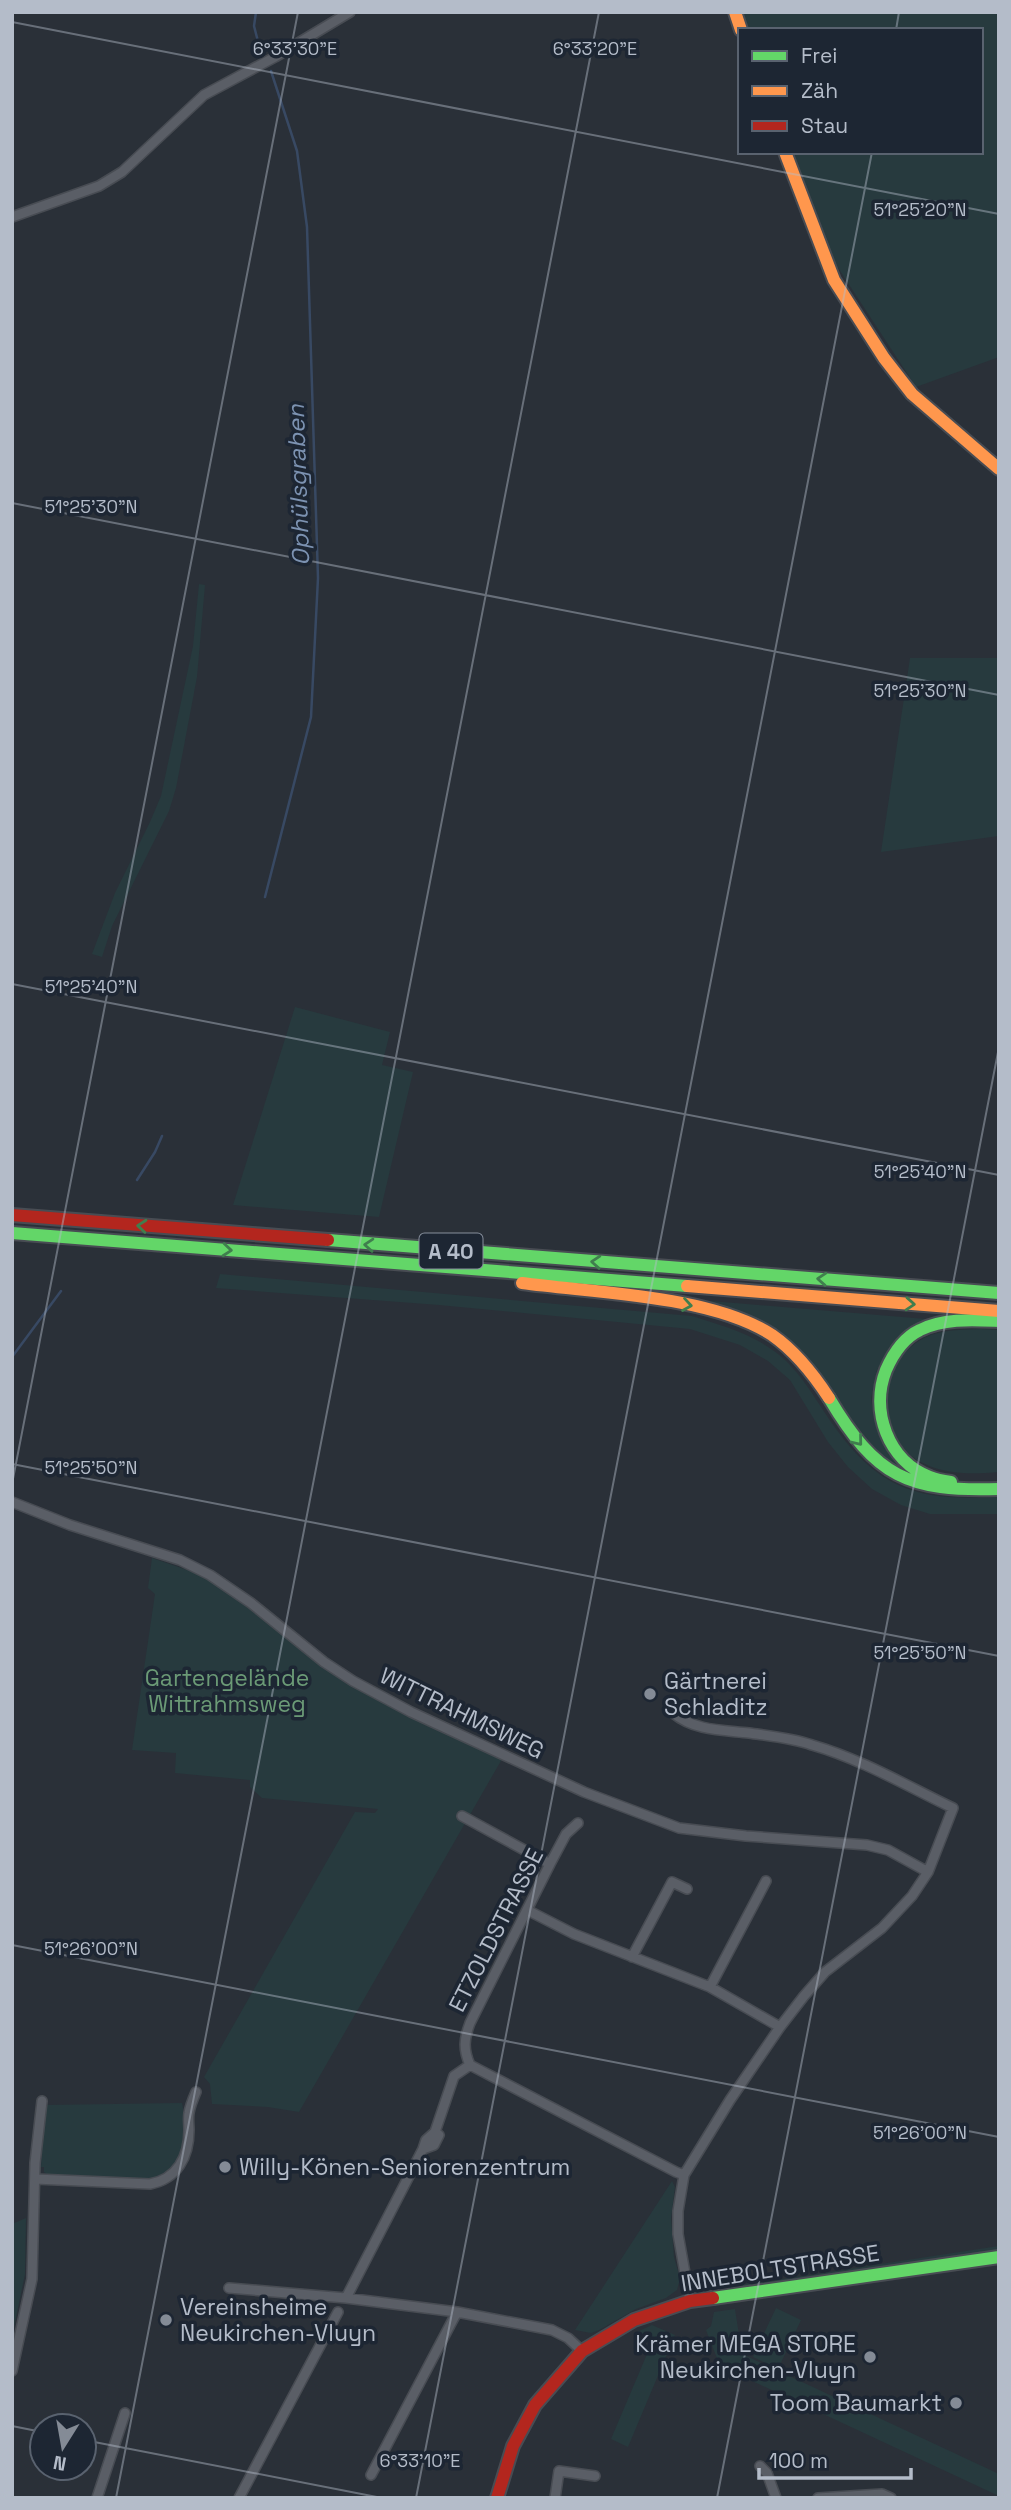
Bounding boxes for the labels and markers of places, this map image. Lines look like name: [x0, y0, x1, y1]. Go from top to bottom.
place label: Gärtnerei Schladitz: [664, 1666, 768, 1722]
marker: Gärtnerei Schladitz: [642, 1686, 658, 1702]
place label: Willy-Könen-Seniorenzentrum: [239, 2152, 570, 2182]
marker: Willy-Könen-Seniorenzentrum: [217, 2159, 233, 2175]
place label: Vereinsheime Neukirchen-Vluyn: [180, 2292, 376, 2348]
marker: Vereinsheime Neukirchen-Vluyn: [158, 2312, 174, 2328]
place label: Krämer MEGA STORE Neukirchen-Vluyn: [635, 2329, 856, 2385]
marker: Krämer MEGA STORE Neukirchen-Vluyn: [862, 2349, 878, 2365]
place label: Toom Baumarkt: [770, 2388, 942, 2418]
marker: Toom Baumarkt: [948, 2395, 964, 2411]

